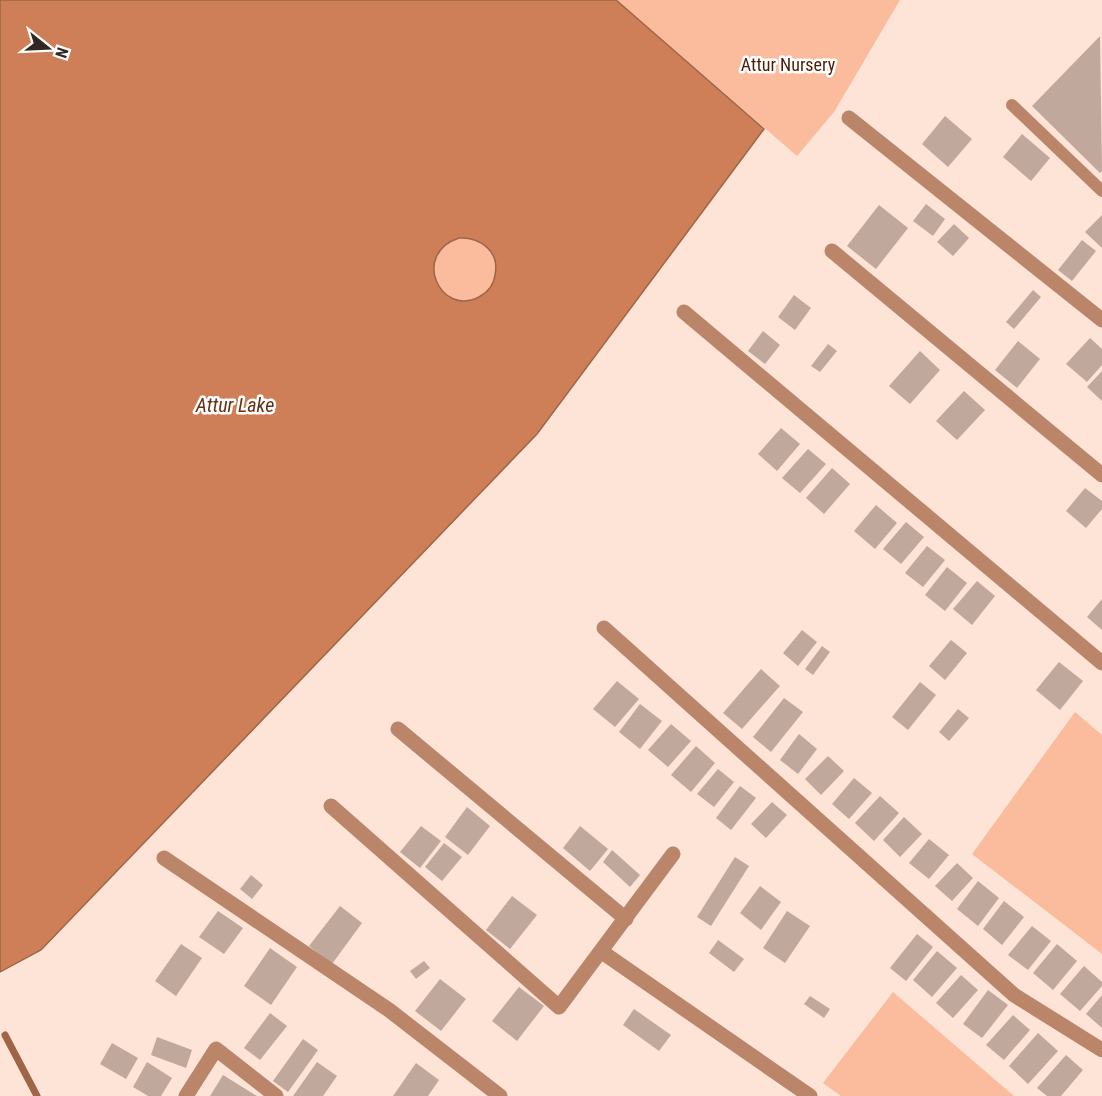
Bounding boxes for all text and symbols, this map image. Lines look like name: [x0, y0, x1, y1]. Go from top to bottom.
north arrow: [18, 18, 78, 78]
text: N: [51, 45, 72, 60]
park label: Attur Nursery: [741, 54, 836, 75]
water label: Attur Lake: [195, 393, 274, 417]

